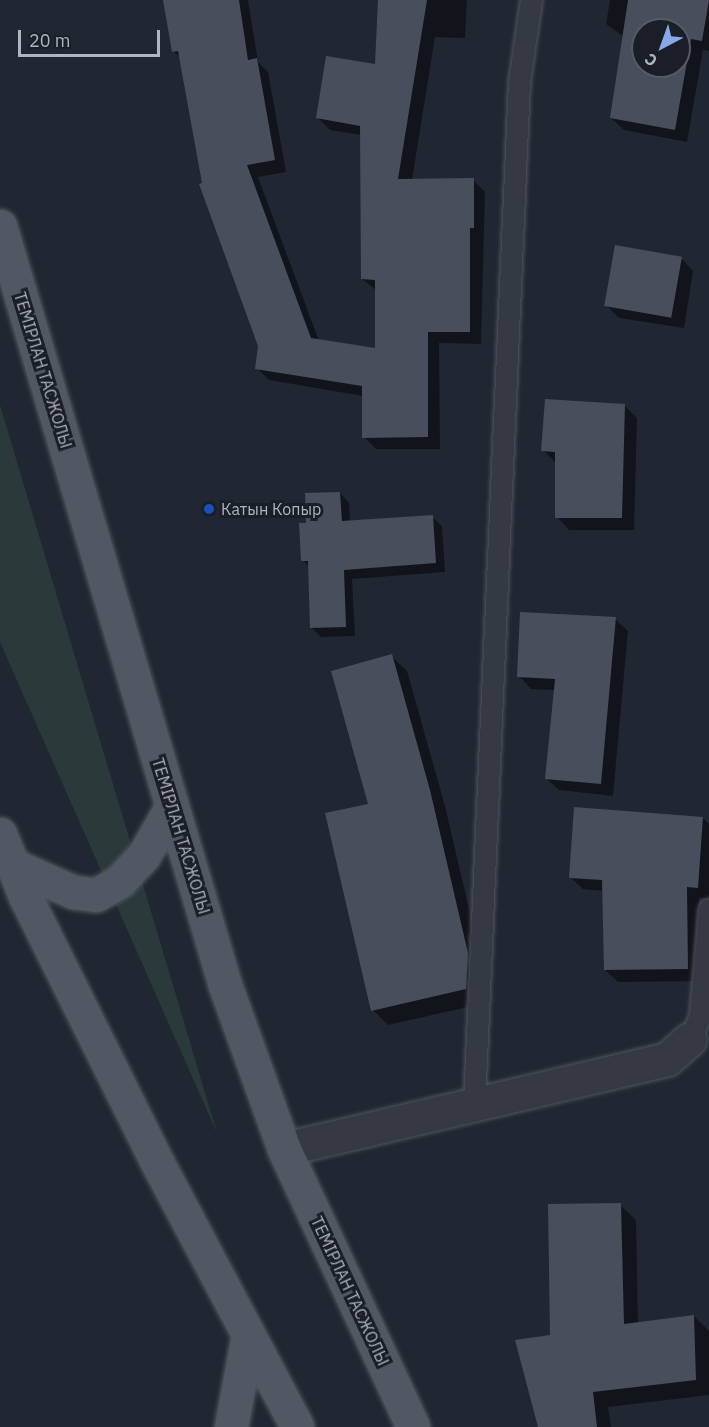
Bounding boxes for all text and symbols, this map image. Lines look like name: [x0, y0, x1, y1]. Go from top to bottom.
scale bar: [21, 18, 164, 56]
north arrow: [631, 18, 691, 78]
text: 20 m: [29, 29, 71, 52]
text: С: [640, 49, 661, 71]
street label: ТЕМІРЛАН ТАСЖОЛЫ: [10, 290, 76, 450]
place label: Катын Копыр: [221, 499, 321, 519]
marker: Катын Копыр: [202, 502, 216, 516]
street label: ТЕМІРЛАН ТАСЖОЛЫ: [148, 756, 214, 916]
street label: ТЕМІРЛАН ТАСЖОЛЫ: [307, 1213, 393, 1369]

